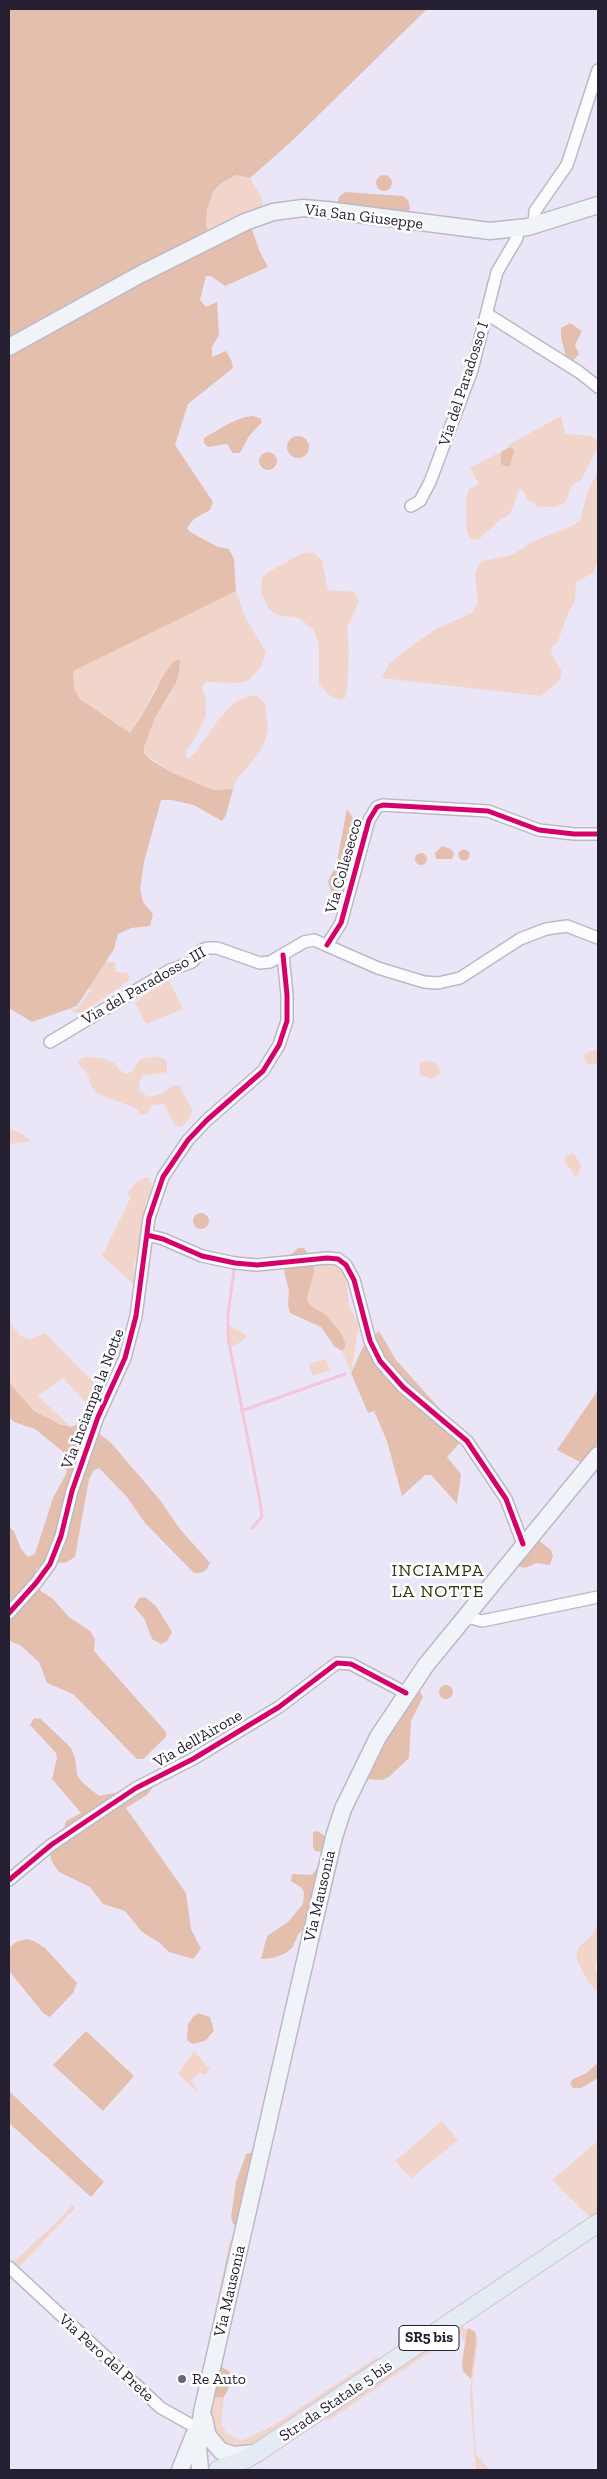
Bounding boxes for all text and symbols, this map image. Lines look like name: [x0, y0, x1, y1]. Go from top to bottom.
street label: Via San Giuseppe: [304, 200, 424, 234]
street label: Via del Paradosso I: [435, 320, 493, 448]
street label: Via Collesecco: [321, 816, 367, 916]
street label: Via del Paradosso III: [79, 943, 209, 1029]
street label: Via Inciampa la Notte: [57, 1326, 129, 1472]
district label: INCIAMPA LA NOTTE: [391, 1560, 485, 1602]
street label: Via dell'Airone: [150, 1706, 246, 1772]
street label: Via Mausonia: [300, 1848, 340, 1944]
street label: Via Mausonia: [210, 2243, 250, 2339]
street label: Via Pero del Prete: [54, 2310, 158, 2406]
road number: SR5 bis: [399, 2326, 459, 2350]
street label: Strada Statale 5 bis: [276, 2356, 396, 2446]
place label: Re Auto: [192, 2369, 246, 2389]
marker: Re Auto: [176, 2373, 188, 2385]

